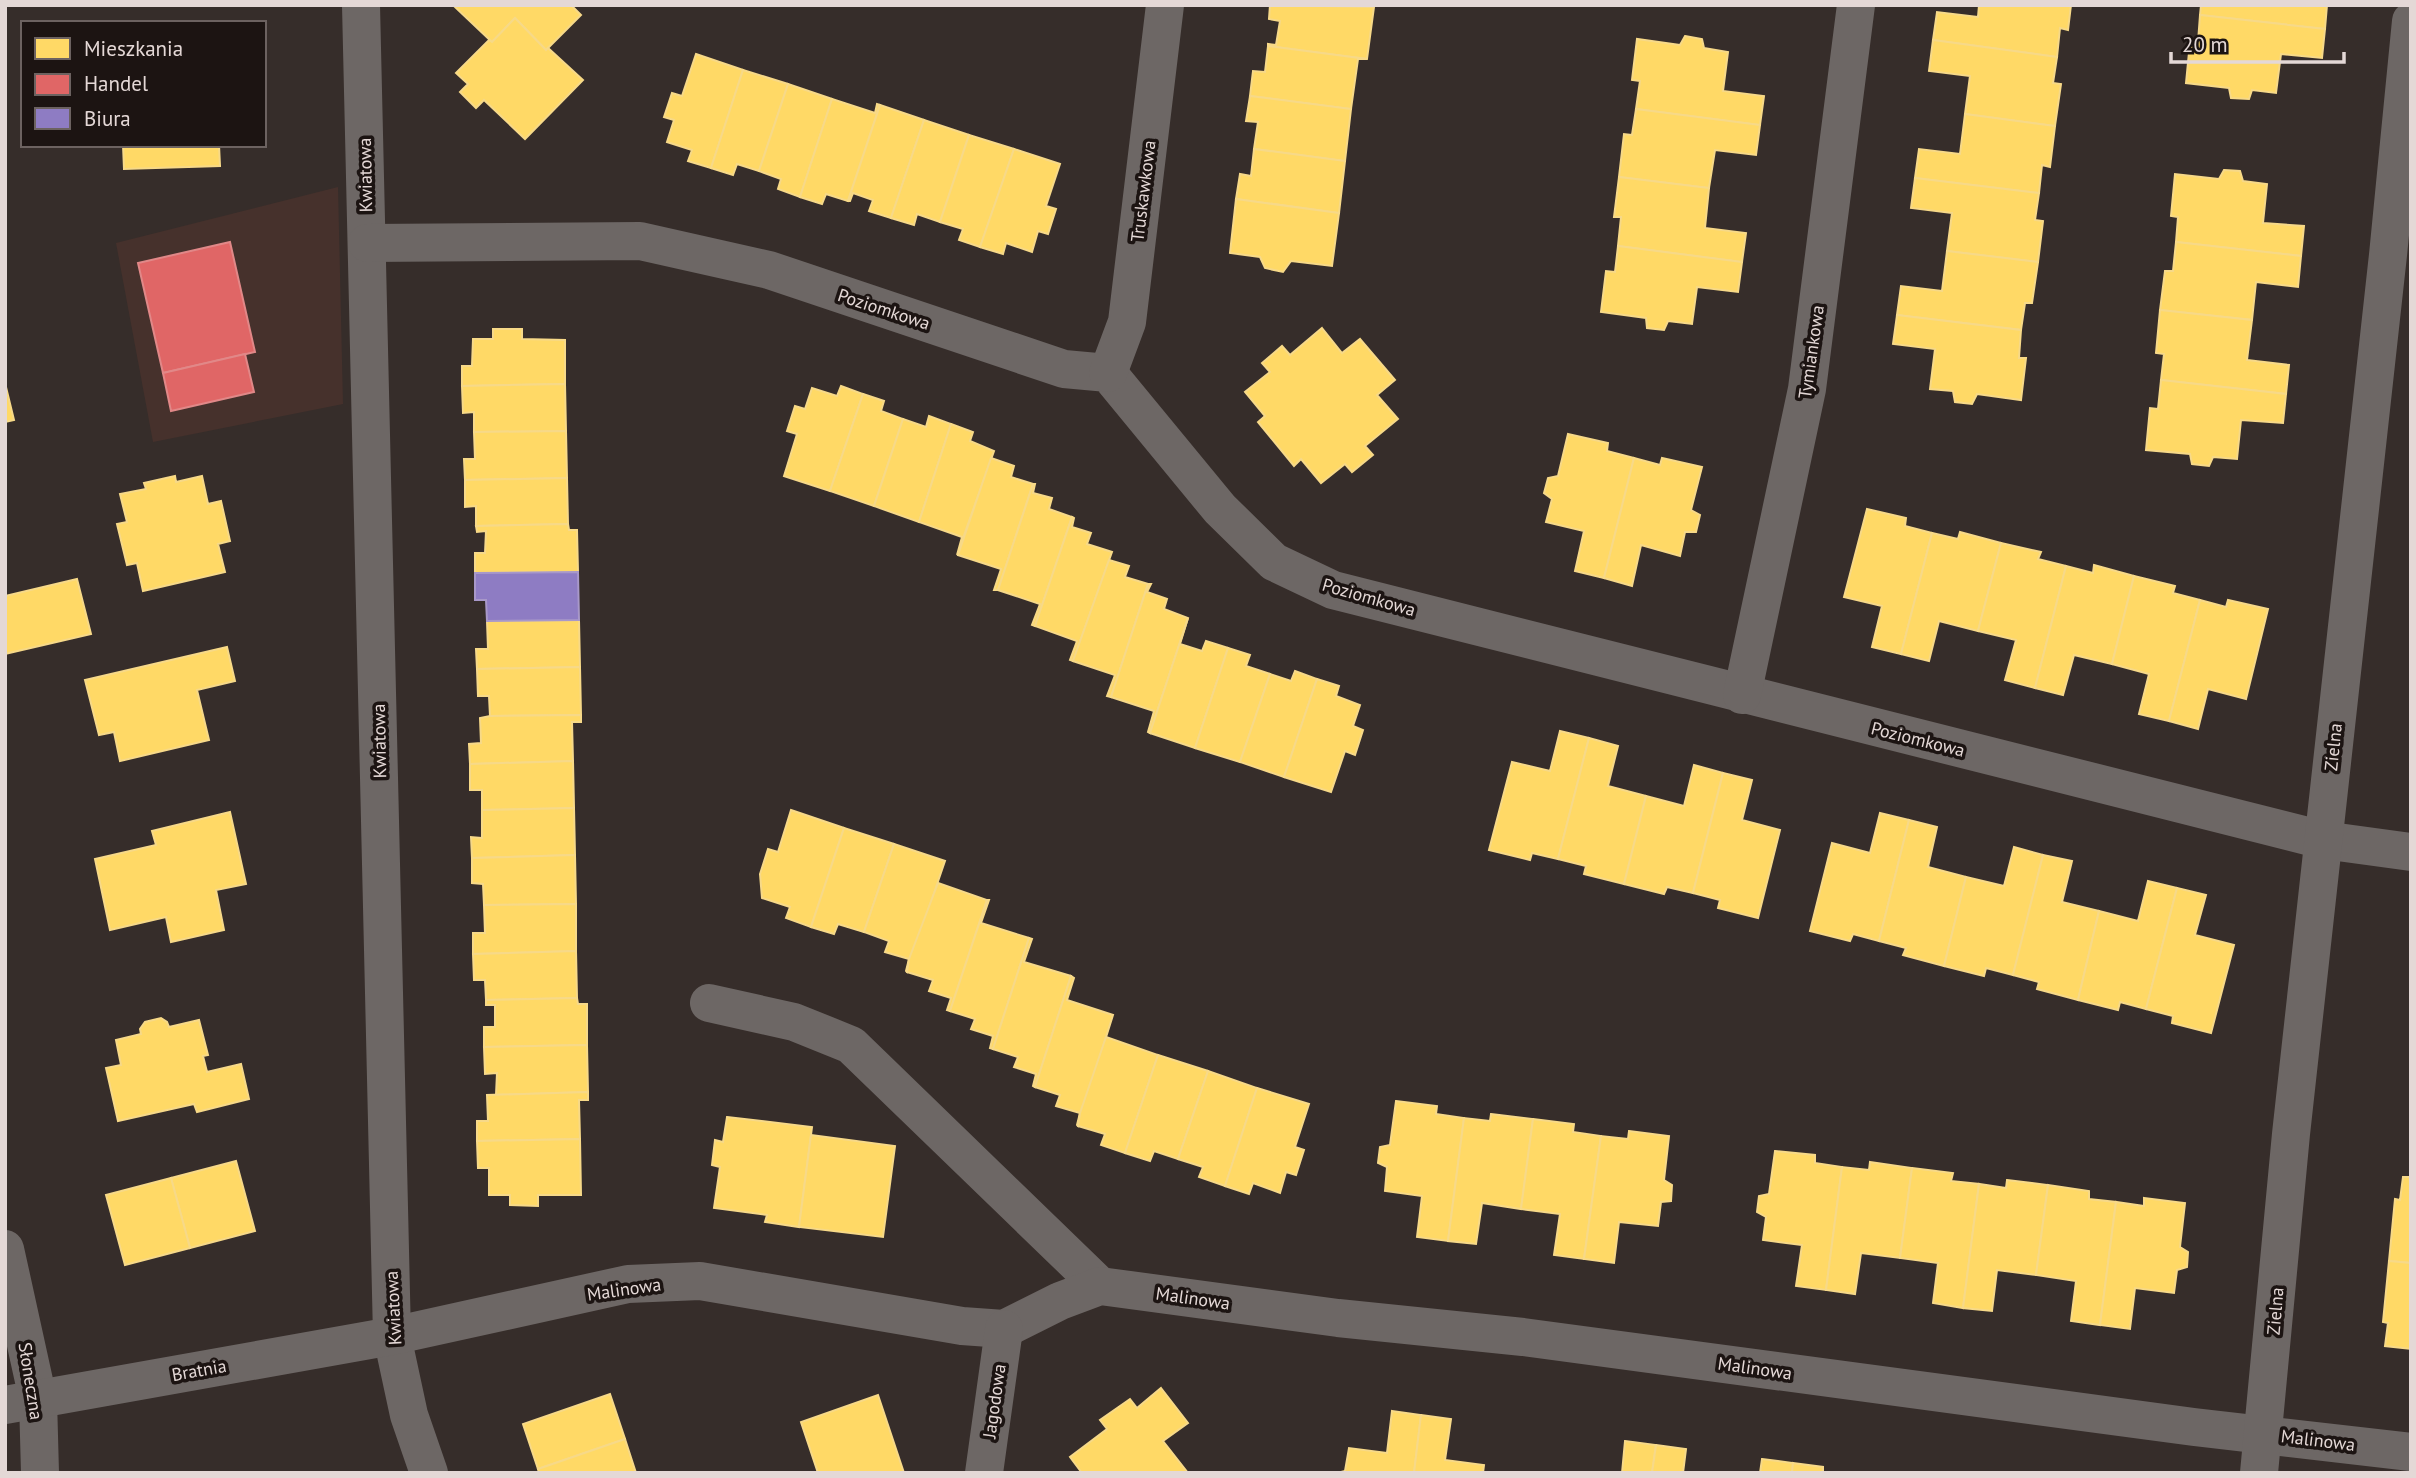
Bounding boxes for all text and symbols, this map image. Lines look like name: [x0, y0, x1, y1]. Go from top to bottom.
legend: [21, 21, 266, 147]
scale bar: [2171, 21, 2344, 65]
text: 20 m: [2182, 31, 2228, 58]
text: Mieszkania: [84, 35, 183, 62]
text: Handel: [84, 70, 148, 97]
text: Biura: [84, 105, 131, 132]
street label: Kwiatowa: [353, 138, 377, 212]
street label: Truskawkowa: [1125, 139, 1161, 243]
street label: Poziomkowa: [835, 283, 933, 335]
street label: Tymiankowa: [1793, 304, 1829, 400]
street label: Poziomkowa: [1320, 573, 1418, 621]
street label: Kwiatowa: [367, 704, 391, 778]
street label: Poziomkowa: [1869, 716, 1967, 762]
street label: Zielna: [2319, 722, 2347, 772]
street label: Kwiatowa: [380, 1270, 406, 1346]
street label: Malinowa: [585, 1272, 663, 1306]
street label: Malinowa: [1154, 1281, 1232, 1315]
street label: Zielna: [2261, 1286, 2289, 1336]
street label: Słoneczna: [14, 1341, 48, 1421]
street label: Malinowa: [1716, 1351, 1794, 1385]
street label: Bratnia: [170, 1354, 228, 1386]
street label: Jagodowa: [977, 1362, 1011, 1441]
street label: Malinowa: [2280, 1424, 2356, 1456]

